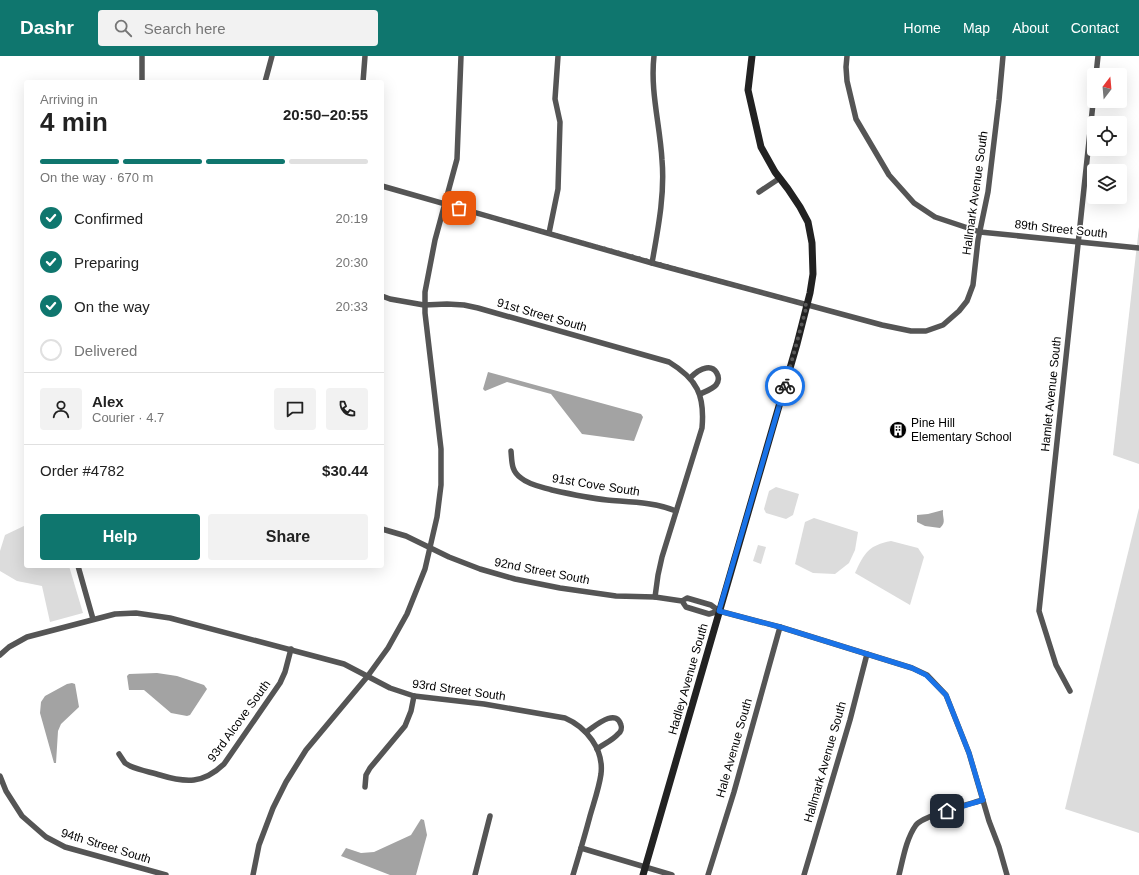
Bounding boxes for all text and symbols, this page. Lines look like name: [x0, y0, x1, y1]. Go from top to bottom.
search box: [98, 10, 378, 46]
text: Dashr: [20, 17, 74, 38]
icon: search: [112, 17, 134, 39]
text: Search here: [144, 20, 226, 37]
text: Home: [904, 20, 941, 36]
text: Map: [963, 20, 990, 36]
text: About: [1012, 20, 1049, 36]
text: Contact: [1071, 20, 1119, 36]
north arrow: [1087, 68, 1127, 108]
map controls: [1087, 68, 1127, 204]
text: Arriving in: [40, 92, 98, 107]
text: 20:50–20:55: [283, 106, 368, 123]
text: 4 min: [40, 107, 108, 137]
button: locate: [1087, 116, 1127, 156]
street label: Hallmark Avenue South: [959, 130, 991, 256]
button: layers: [1087, 164, 1127, 204]
text: On the way · 670 m: [40, 170, 153, 185]
pin: [442, 191, 476, 225]
icon: bag: [448, 197, 470, 219]
icon: check: [40, 207, 62, 229]
text: Confirmed: [74, 210, 143, 227]
text: 20:19: [335, 211, 368, 226]
street label: 89th Street South: [1014, 217, 1108, 241]
icon: check: [40, 251, 62, 273]
text: Preparing: [74, 254, 139, 271]
text: 20:30: [335, 255, 368, 270]
icon: check: [40, 295, 62, 317]
street label: 91st Street South: [495, 295, 589, 335]
text: On the way: [74, 298, 150, 315]
text: 20:33: [335, 299, 368, 314]
street label: Hamlet Avenue South: [1038, 336, 1064, 452]
text: Delivered: [74, 342, 137, 359]
courier: [765, 366, 805, 406]
icon: bike: [774, 375, 796, 397]
button: person: [40, 388, 82, 430]
button: chat: [274, 388, 316, 430]
button: phone: [326, 388, 368, 430]
text: Alex: [92, 393, 124, 410]
text: Courier · 4.7: [92, 410, 164, 425]
place label: Pine Hill Elementary School: [911, 416, 1012, 444]
building icon: Pine Hill Elementary School: [888, 420, 908, 440]
text: Order #4782: [40, 462, 124, 479]
text: $30.44: [322, 462, 368, 479]
street label: 91st Cove South: [551, 471, 641, 499]
button: Help: [40, 514, 200, 560]
button: Share: [208, 514, 368, 560]
street label: 92nd Street South: [493, 555, 591, 587]
street label: Hadley Avenue South: [665, 622, 711, 736]
street label: 93rd Alcove South: [205, 677, 273, 765]
street label: 93rd Street South: [411, 677, 507, 703]
street label: Hale Avenue South: [713, 697, 755, 799]
street label: Hallmark Avenue South: [801, 700, 849, 824]
pin: [930, 794, 964, 828]
icon: home: [936, 800, 958, 822]
street label: 94th Street South: [59, 826, 153, 866]

